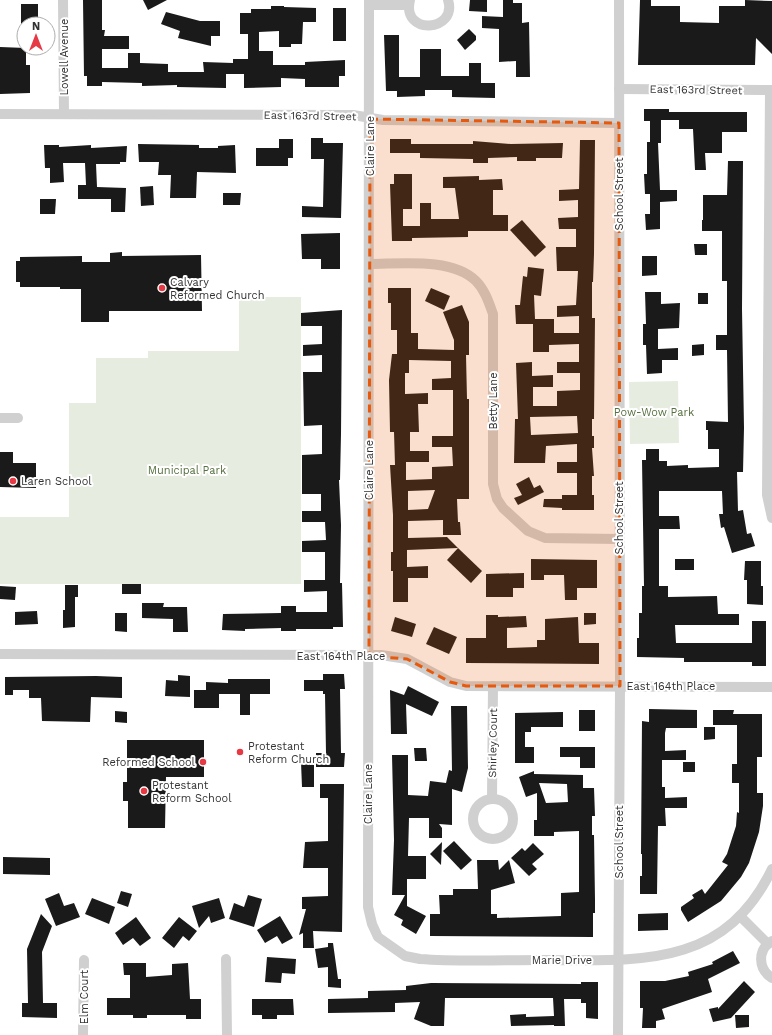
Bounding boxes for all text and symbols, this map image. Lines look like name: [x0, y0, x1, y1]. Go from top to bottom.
north arrow: [16, 16, 56, 56]
street label: Lowell Avenue: [58, 19, 71, 95]
text: N: [32, 20, 40, 33]
street label: East 163rd Street: [650, 83, 743, 97]
street label: East 163rd Street: [264, 109, 357, 123]
street label: Claire Lane: [364, 116, 377, 176]
street label: School Street: [613, 157, 626, 231]
place label: Calvary Reformed Church: [170, 276, 265, 302]
marker: Calvary Reformed Church: [157, 283, 167, 293]
street label: Betty Lane: [487, 373, 500, 430]
park label: Pow-Wow Park: [614, 406, 694, 419]
street label: Claire Lane: [363, 440, 376, 500]
park label: Municipal Park: [148, 464, 226, 477]
place label: Laren School: [21, 475, 92, 488]
marker: Laren School: [8, 476, 18, 486]
street label: School Street: [613, 481, 626, 555]
street label: East 164th Place: [297, 650, 385, 663]
street label: East 164th Place: [627, 680, 715, 693]
street label: Shirley Court: [486, 708, 500, 778]
place label: Protestant Reform Church: [248, 740, 329, 766]
marker: Protestant Reform Church: [235, 747, 245, 757]
place label: Reformed School: [102, 756, 196, 769]
marker: Reformed School: [198, 757, 208, 767]
street label: Claire Lane: [362, 764, 375, 824]
place label: Protestant Reform School: [152, 779, 232, 805]
marker: Protestant Reform School: [139, 786, 149, 796]
street label: School Street: [613, 805, 626, 879]
street label: Marie Drive: [532, 954, 592, 967]
street label: Elm Court: [78, 969, 91, 1024]

